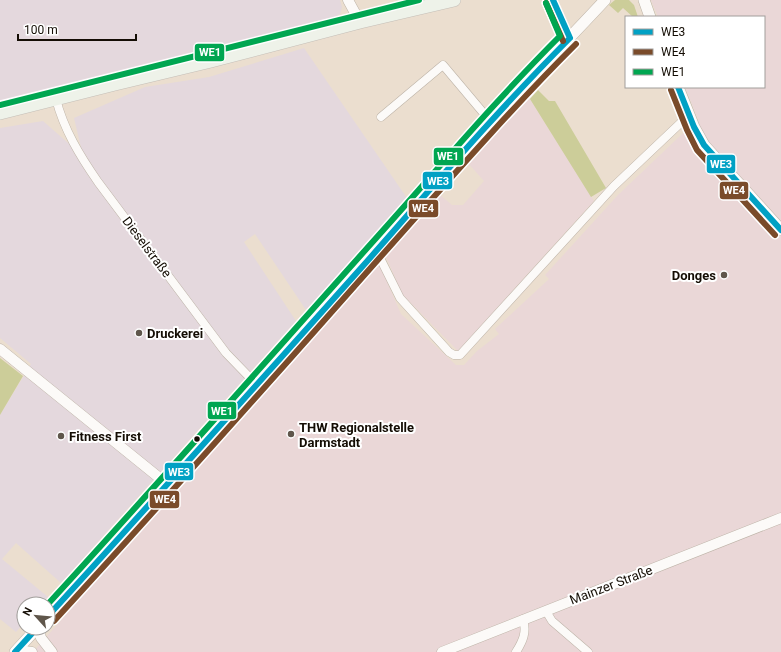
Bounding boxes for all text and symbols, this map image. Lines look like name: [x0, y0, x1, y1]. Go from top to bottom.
scale bar: [18, 16, 136, 42]
legend: [625, 16, 765, 88]
text: 100 m: [24, 23, 58, 37]
text: WE3: [661, 25, 685, 39]
line badge: WE1: [194, 43, 225, 62]
text: WE4: [661, 45, 685, 59]
text: WE1: [199, 46, 221, 59]
text: WE1: [661, 65, 685, 79]
line badge: WE1: [433, 147, 464, 166]
text: WE1: [437, 150, 459, 163]
line badge: WE3: [706, 154, 736, 174]
text: WE3: [710, 158, 732, 171]
line badge: WE3: [422, 171, 453, 190]
text: WE3: [427, 175, 449, 188]
line badge: WE4: [719, 181, 749, 200]
text: WE4: [723, 184, 746, 197]
line badge: WE4: [408, 199, 439, 218]
text: WE4: [412, 202, 435, 215]
street label: Dieselstraße: [119, 214, 175, 280]
place label: Donges: [672, 268, 716, 283]
marker: Donges: [719, 270, 729, 280]
place label: Druckerei: [147, 326, 203, 341]
marker: Druckerei: [134, 328, 144, 338]
line badge: WE1: [207, 401, 237, 420]
text: WE1: [211, 405, 233, 418]
place label: THW Regionalstelle Darmstadt: [299, 420, 414, 450]
place label: Fitness First: [69, 429, 142, 444]
marker: THW Regionalstelle Darmstadt: [286, 429, 296, 439]
marker: Fitness First: [56, 431, 66, 441]
unlabelled marker: [192, 434, 202, 444]
line badge: WE3: [164, 462, 194, 481]
text: WE3: [168, 466, 190, 479]
line badge: WE4: [149, 490, 180, 509]
text: WE4: [154, 493, 177, 506]
street label: Mainzer Straße: [567, 562, 655, 608]
north arrow: [16, 596, 56, 636]
text: N: [20, 605, 35, 618]

